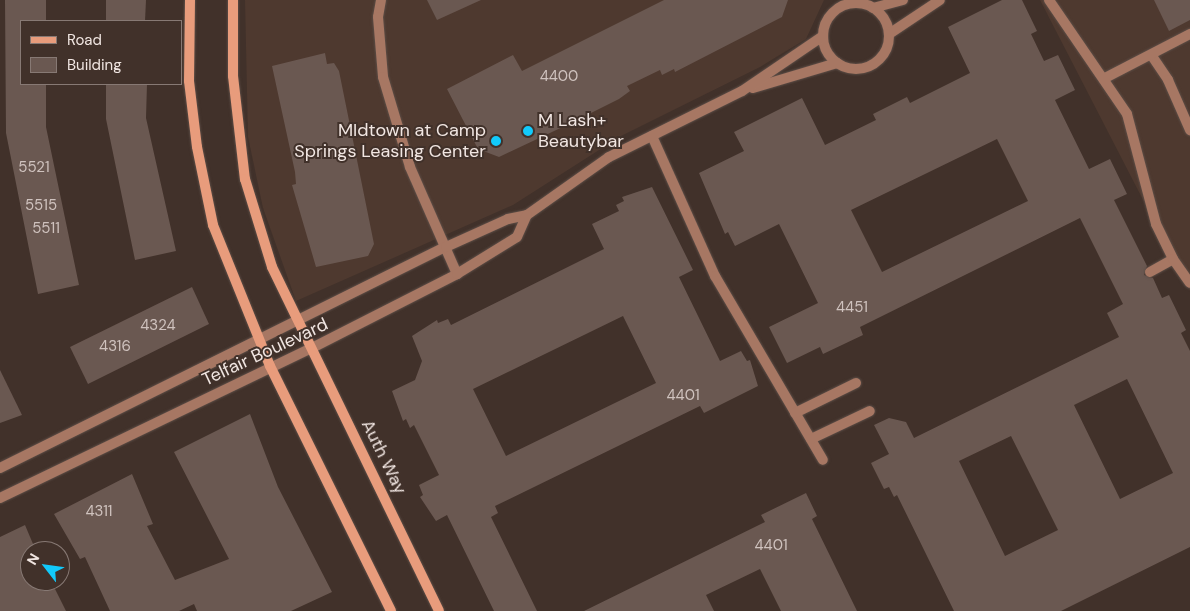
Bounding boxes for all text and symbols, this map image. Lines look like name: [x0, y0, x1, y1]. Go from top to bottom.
legend: [20, 20, 182, 85]
text: Road: [67, 30, 102, 50]
text: Building: [67, 55, 122, 75]
house number: 4400: [540, 68, 578, 86]
place label: M Lash+ Beautybar: [538, 110, 624, 152]
place label: MIdtown at Camp Springs Leasing Center: [294, 120, 486, 162]
marker: M Lash+ Beautybar: [522, 125, 534, 137]
marker: MIdtown at Camp Springs Leasing Center: [490, 135, 502, 147]
house number: 5521: [18, 159, 50, 177]
house number: 5515: [25, 197, 57, 215]
house number: 5511: [32, 220, 60, 238]
house number: 4451: [836, 299, 868, 317]
street label: Telfair Boulevard: [199, 313, 331, 391]
house number: 4324: [140, 317, 176, 335]
house number: 4316: [99, 338, 131, 356]
house number: 4401: [666, 387, 700, 405]
street label: Auth Way: [357, 416, 411, 498]
house number: 4311: [85, 503, 113, 521]
house number: 4401: [754, 537, 788, 555]
north arrow: [20, 541, 70, 591]
text: N: [23, 550, 43, 568]

